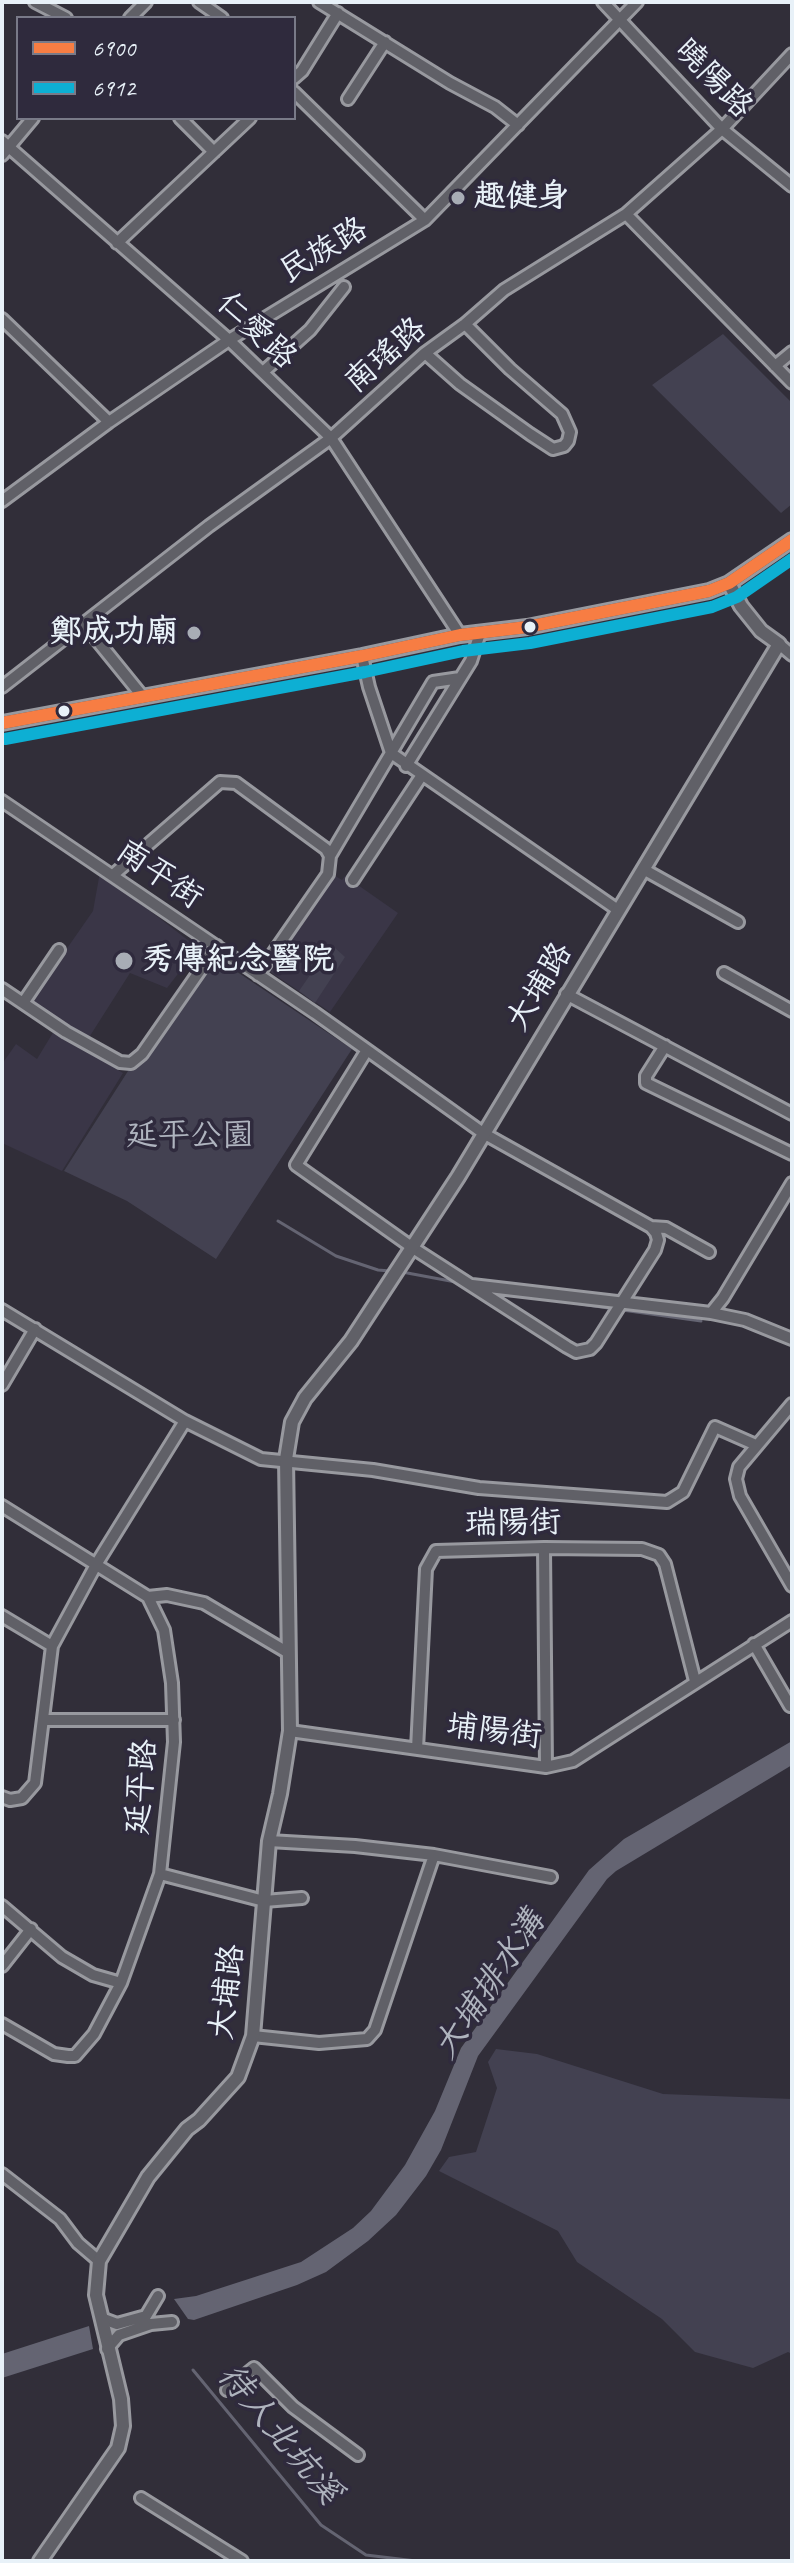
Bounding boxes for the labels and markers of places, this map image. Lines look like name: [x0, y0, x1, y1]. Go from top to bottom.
place label: 趣健身: [474, 179, 570, 217]
marker: 趣健身: [449, 189, 467, 207]
place label: 鄭成功廟: [50, 614, 178, 652]
unlabelled marker: [522, 619, 538, 635]
marker: 鄭成功廟: [185, 624, 203, 642]
unlabelled marker: [56, 703, 72, 719]
place label: 秀傳紀念醫院: [142, 942, 334, 980]
marker: 秀傳紀念醫院: [113, 950, 135, 972]

